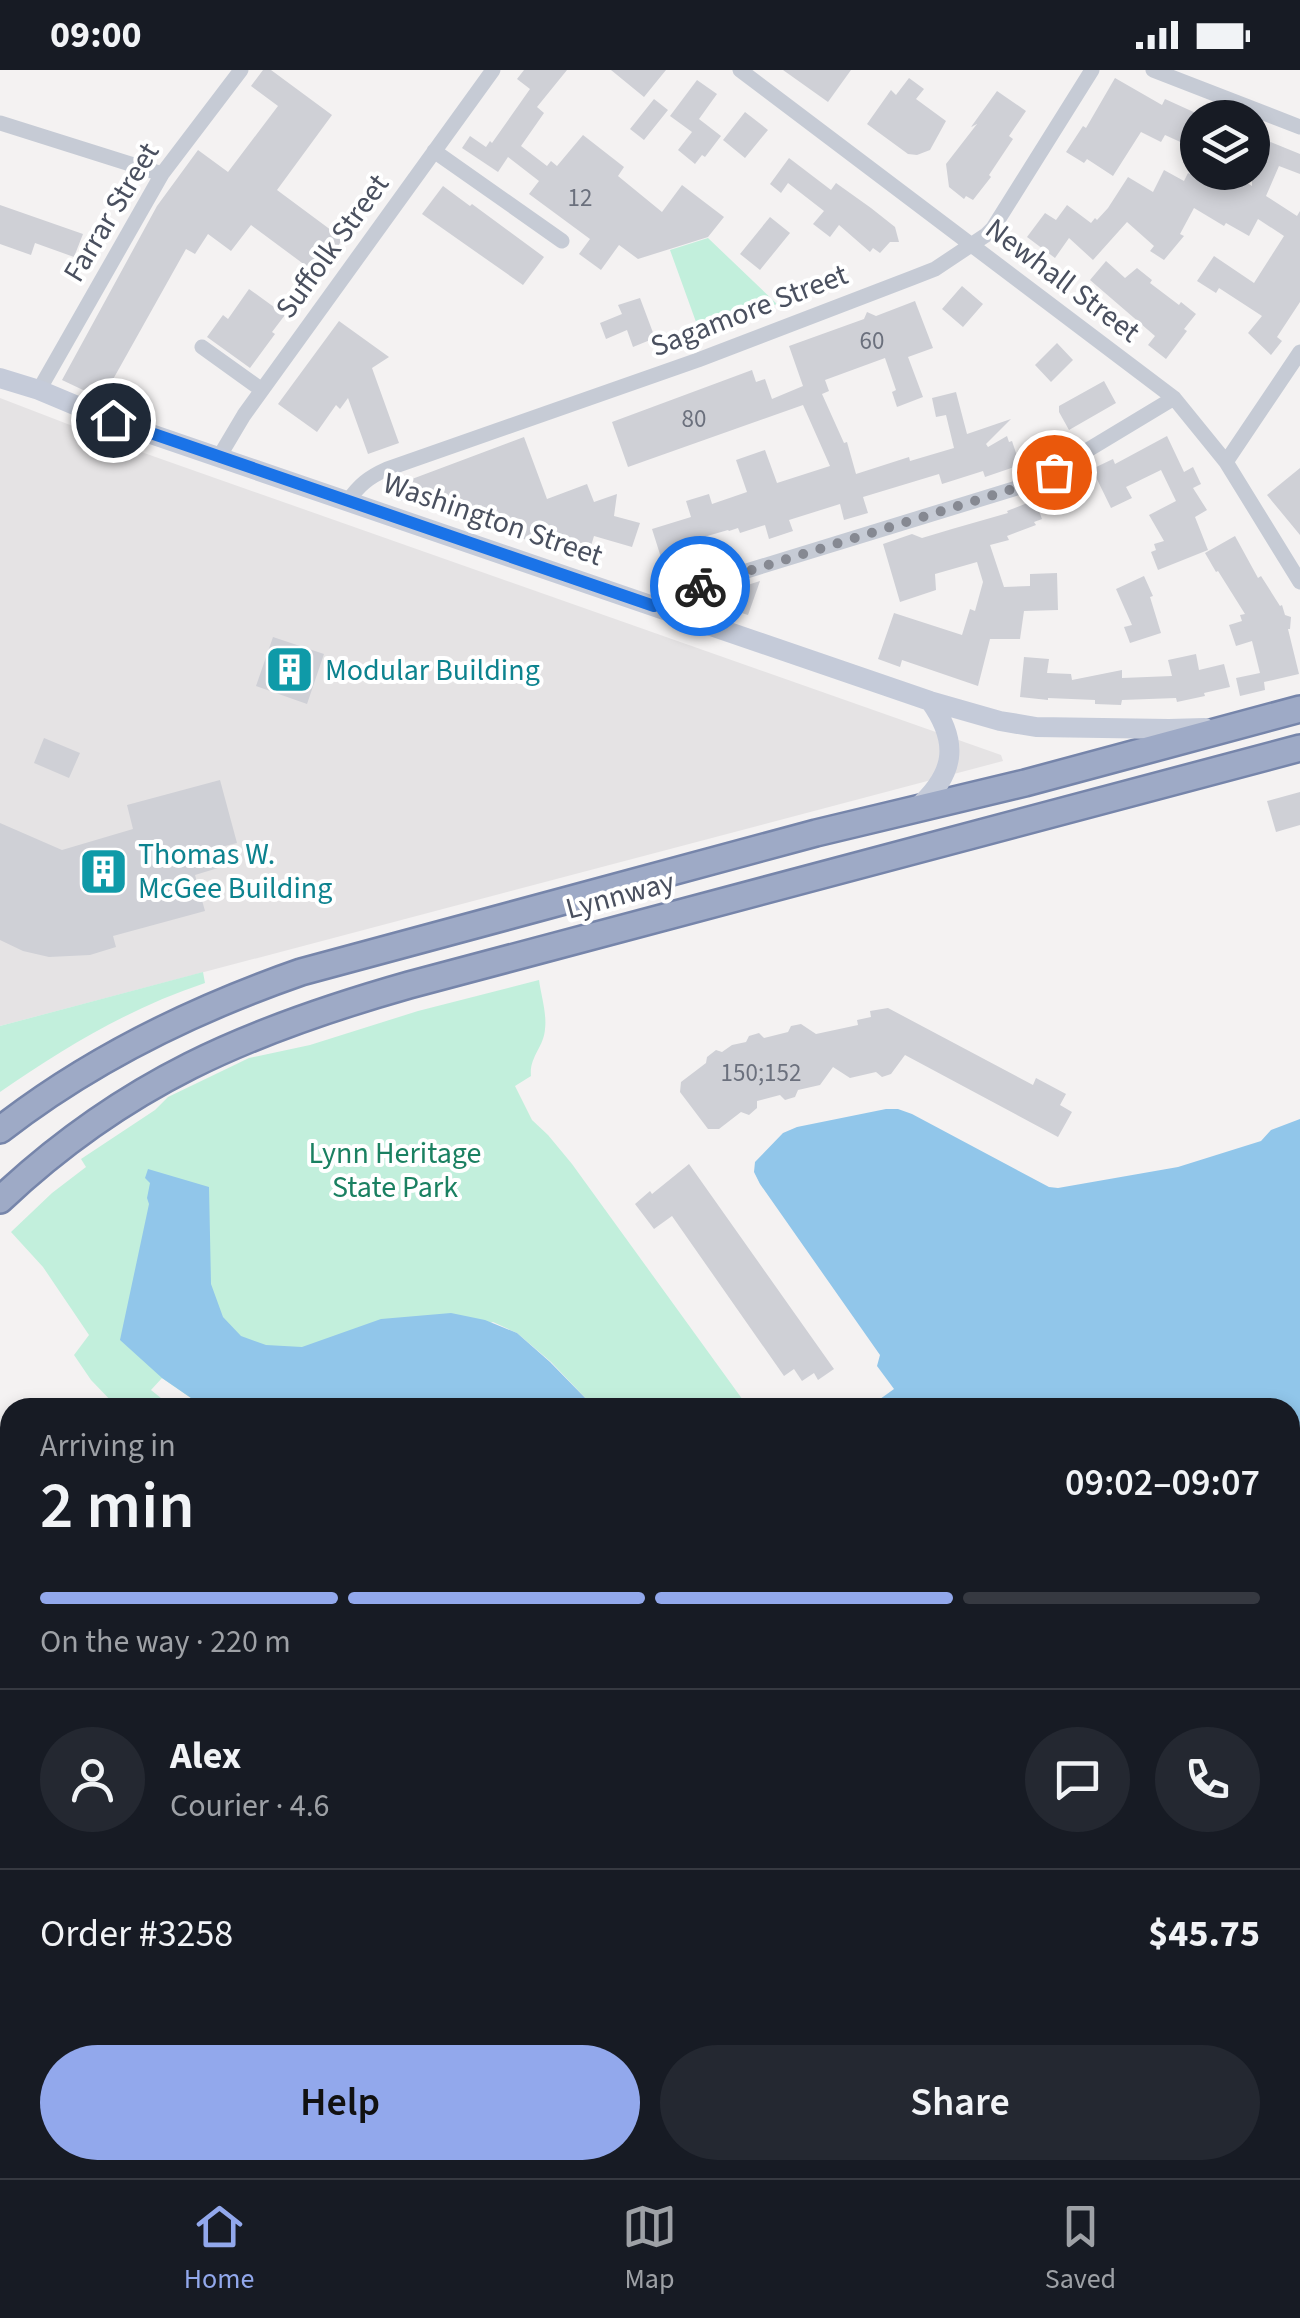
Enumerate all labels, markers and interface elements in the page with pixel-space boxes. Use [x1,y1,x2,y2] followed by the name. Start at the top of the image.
[50,8,142,62] text: 09:00
[1180,100,1270,190] map controls
[1180,100,1270,190] button: layers
[53,134,170,290] street label: Farrar Street
[265,165,400,327] street label: Suffolk Street
[568,180,592,216] house number: 12
[976,208,1149,353] street label: Newhall Street
[644,253,854,368] street label: Sagamore Street
[860,323,884,359] house number: 60
[71,378,156,463] pin
[86,393,141,448] icon: home
[682,401,706,437] house number: 80
[1012,430,1097,515] pin
[1027,445,1082,500] icon: bag
[377,462,608,577] street label: Washington Street
[650,536,750,636] courier
[673,559,728,614] icon: bike
[264,644,316,696] building icon: Modular Building
[325,649,540,692] place label: Modular Building
[138,833,332,910] place label: Thomas W. McGee Building
[77,845,129,897] building icon: Thomas W. McGee Building
[561,860,679,931] street label: Lynnway
[721,1055,801,1091] house number: 150;152
[309,1132,481,1209] park label: Lynn Heritage State Park
[40,1423,176,1469] text: Arriving in
[1065,1456,1260,1510] text: 09:02–09:07
[40,1460,195,1553] text: 2 min
[40,1619,291,1665] text: On the way · 220 m
[40,1727,145,1832] button: person
[1025,1727,1130,1832] button: chat
[1155,1727,1260,1832] button: phone
[170,1729,241,1783] text: Alex
[170,1783,330,1829] text: Courier · 4.6
[40,1907,233,1961] text: Order #3258
[1148,1907,1260,1961] text: $45.75
[40,2045,640,2160] button: Help
[660,2045,1260,2160] button: Share
[184,2199,254,2299] tab: Home
[622,2199,677,2299] tab: Map
[1045,2199,1116,2299] tab: Saved

